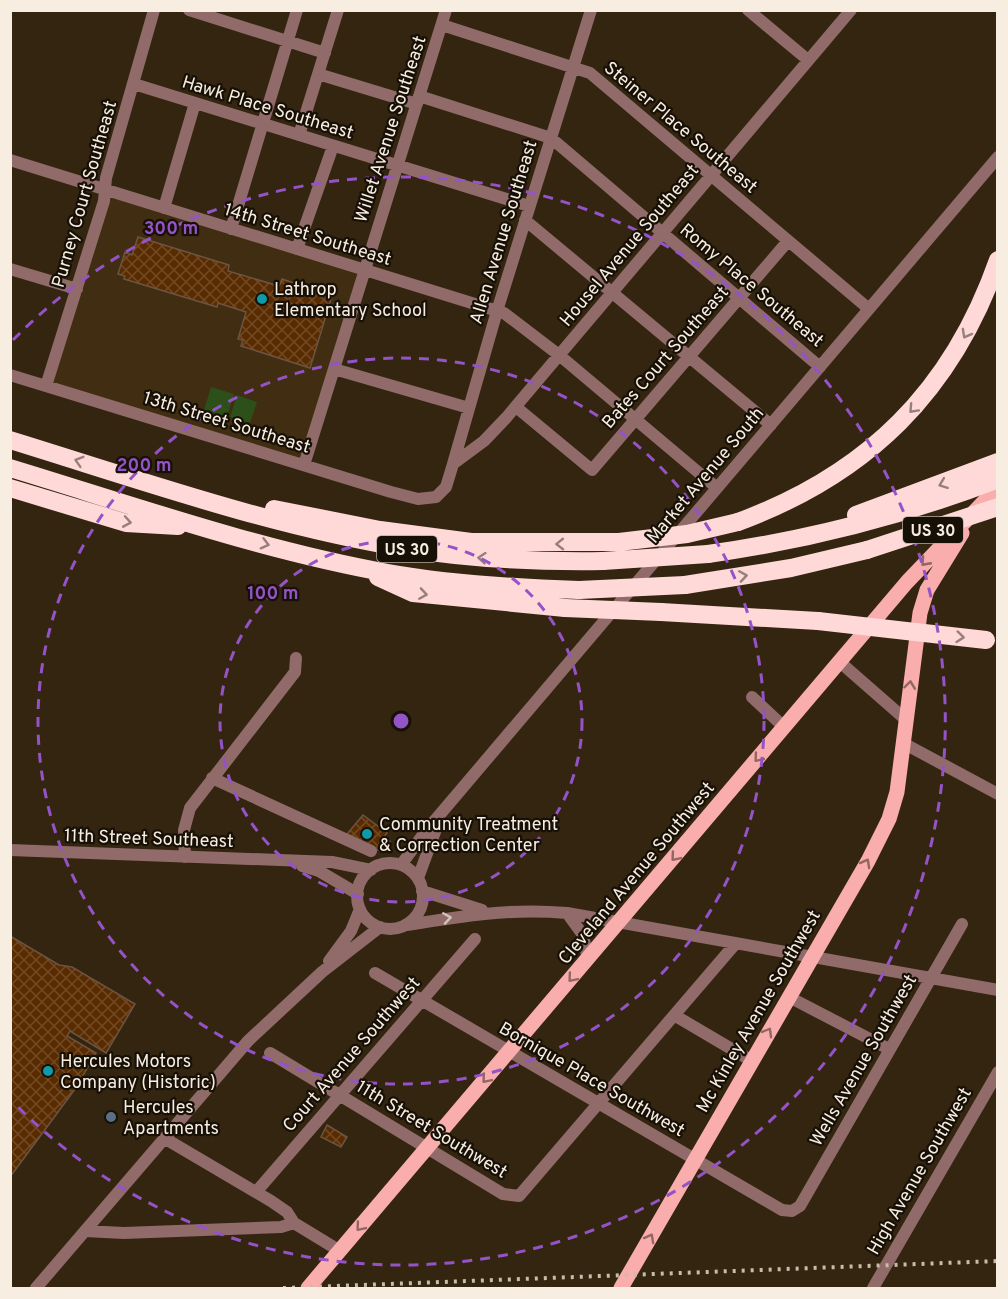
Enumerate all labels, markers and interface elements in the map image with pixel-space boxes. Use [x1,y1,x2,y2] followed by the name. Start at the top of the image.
[350,33,432,226] street label: Willet Avenue Southeast
[599,57,762,199] street label: Steiner Place Southeast
[179,71,356,146] street label: Hawk Place Southeast
[48,98,123,291] street label: Purney Court Southeast
[465,138,543,327] street label: Allen Avenue Southeast
[555,160,705,332] street label: Housel Avenue Southeast
[221,199,394,272] street label: 14th Street Southeast
[144,218,198,241] text: 300 m
[674,219,828,353] street label: Romy Place Southeast
[274,279,427,323] place label: Lathrop Elementary School
[598,282,734,434] street label: Bates Court Southeast
[255,292,269,306] marker: Lathrop Elementary School
[962,328,973,338] one-way arrow
[140,387,313,460] street label: 13th Street Southeast
[909,402,920,413] one-way arrow
[642,403,770,549] street label: Market Avenue South
[116,455,172,478] text: 200 m
[74,456,85,468] one-way arrow
[938,477,949,489] one-way arrow
[122,515,132,528] one-way arrow
[903,517,963,543] road number: US 30
[260,536,270,549] one-way arrow
[377,536,437,562] road number: US 30
[556,537,565,550] one-way arrow
[477,552,486,565] one-way arrow
[921,555,932,566] one-way arrow
[738,571,747,583] one-way arrow
[247,583,299,606] text: 100 m
[417,587,427,600] one-way arrow
[955,630,964,643] one-way arrow
[903,681,915,690] one-way arrow
[391,711,411,731] centre of rings
[754,751,765,762] one-way arrow
[554,778,720,970] street label: Cleveland Avenue Southwest
[379,814,558,858] place label: Community Treatment & Correction Center
[64,825,234,854] street label: 11th Street Southeast
[360,827,374,841] marker: Community Treatment & Correction Center
[671,850,682,861] one-way arrow
[859,859,870,869] one-way arrow
[692,906,827,1117] street label: Mc Kinley Avenue Southwest
[441,912,451,925] one-way arrow
[806,971,923,1151] street label: Wells Avenue Southwest
[568,972,579,983] one-way arrow
[278,973,426,1137] street label: Court Avenue Southwest
[494,1018,688,1143] street label: Bornique Place Southwest
[761,1028,772,1038] one-way arrow
[60,1051,216,1095] place label: Hercules Motors Company (Historic)
[41,1064,55,1078] marker: Hercules Motors Company (Historic)
[483,1072,494,1083] one-way arrow
[351,1076,511,1185] street label: 11th Street Southwest
[863,1084,978,1260] street label: High Avenue Southwest
[123,1097,219,1141] place label: Hercules Apartments
[104,1110,118,1124] marker: Hercules Apartments
[356,1220,367,1231] one-way arrow
[643,1233,654,1244] one-way arrow

